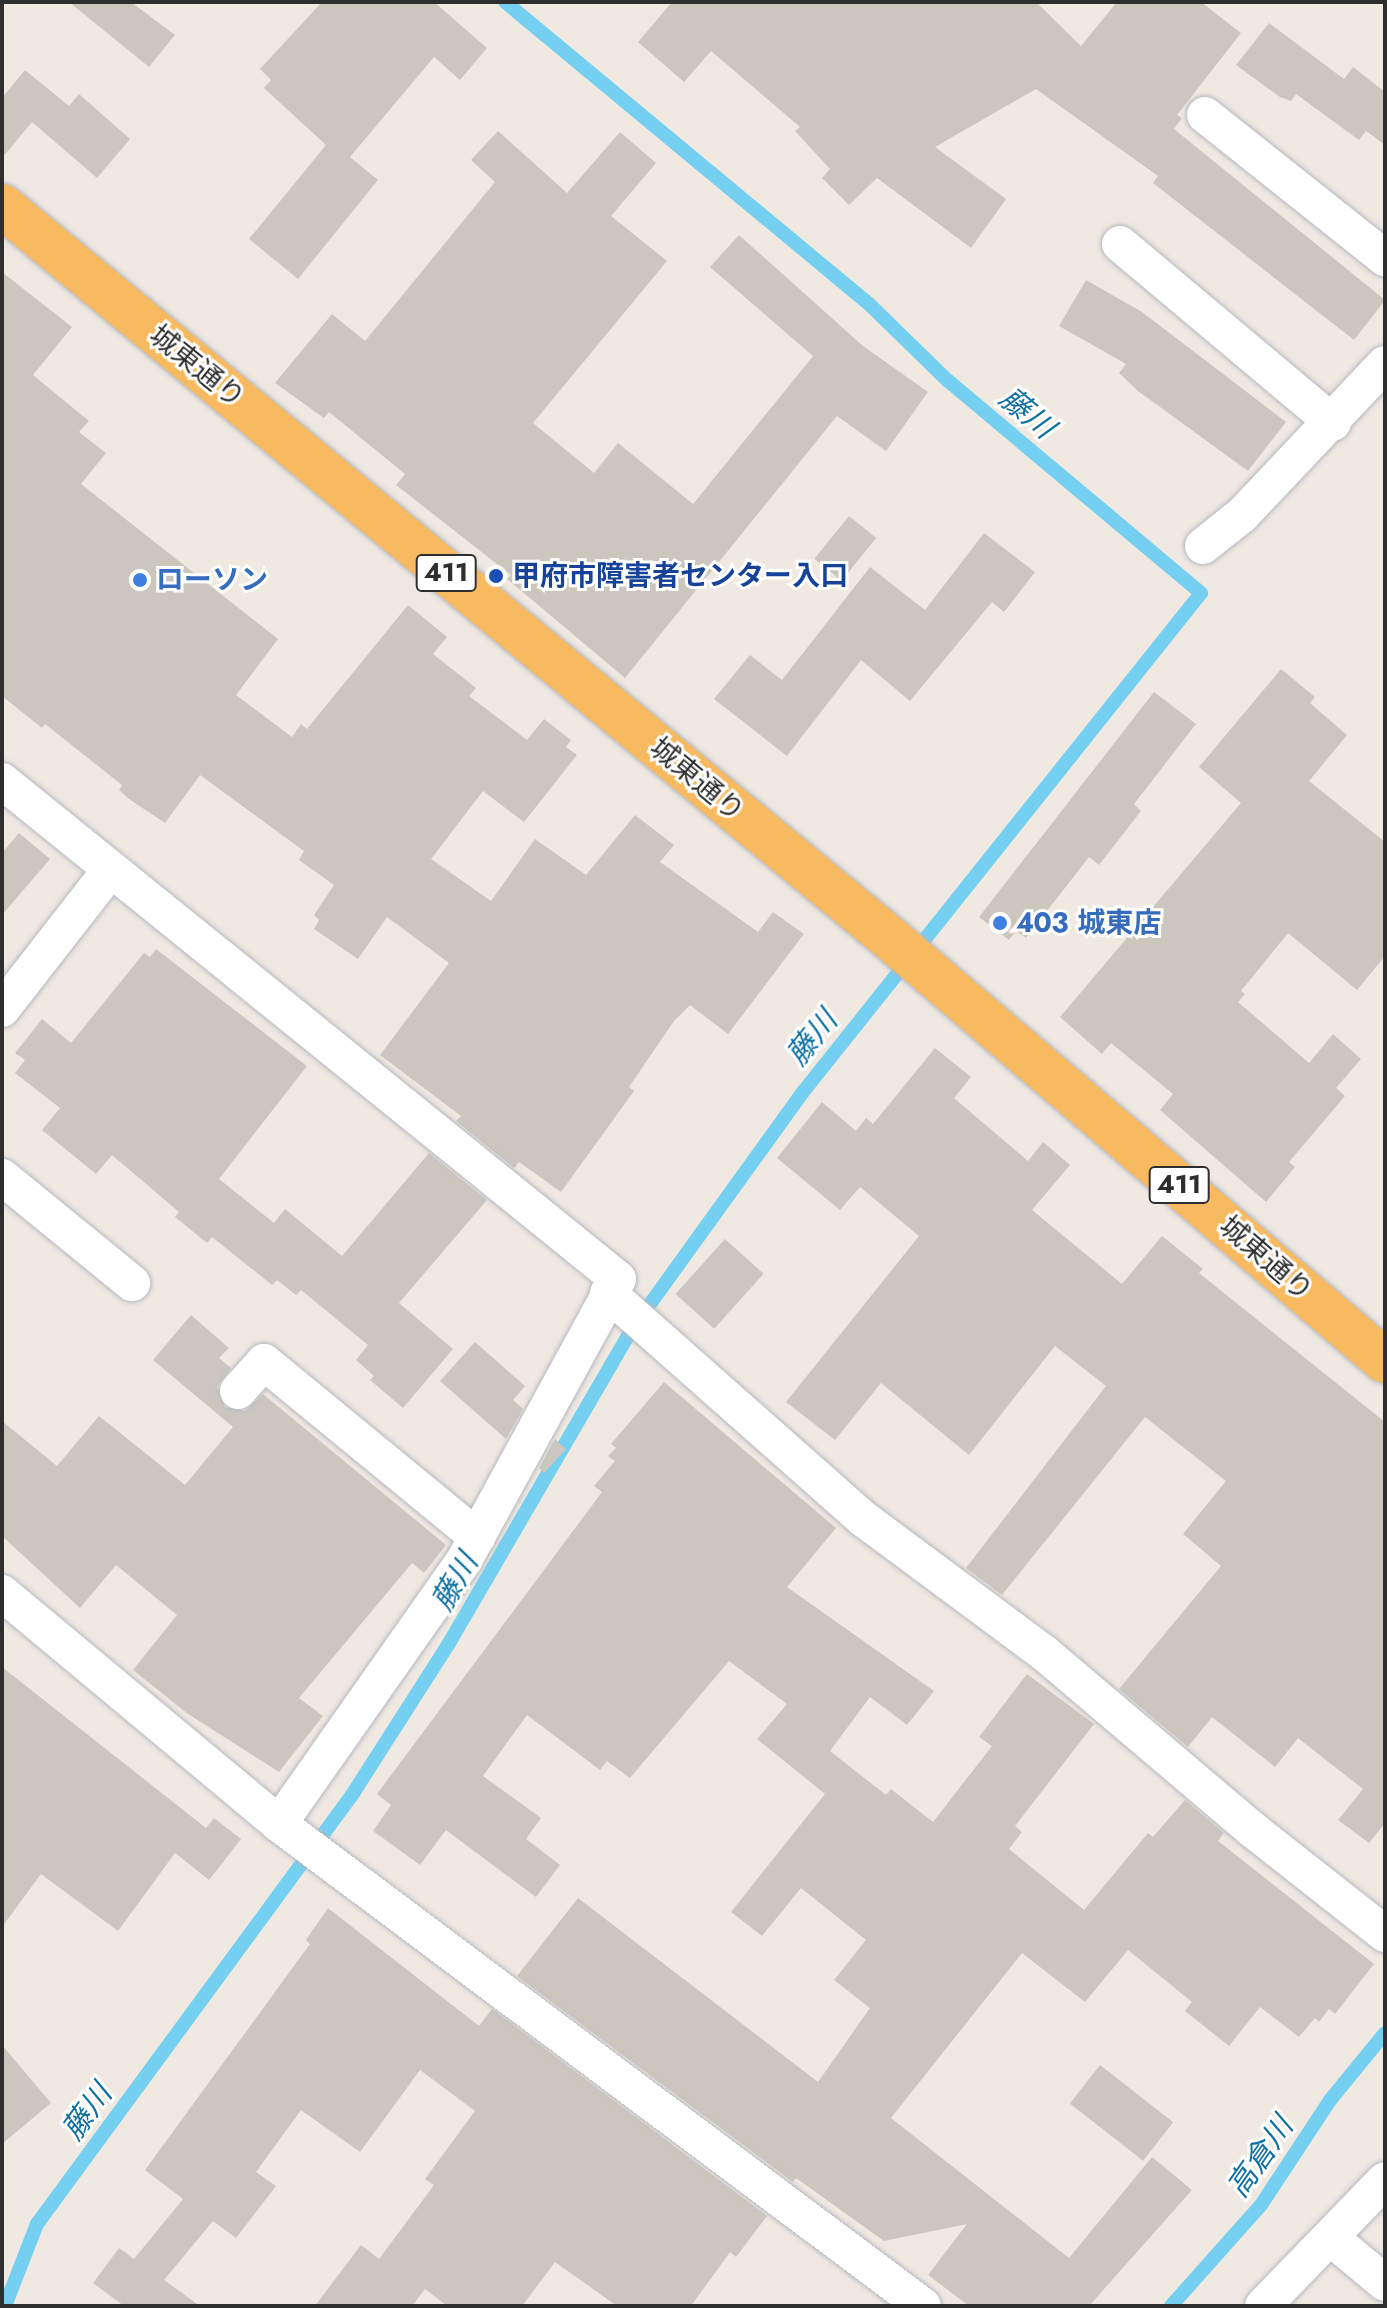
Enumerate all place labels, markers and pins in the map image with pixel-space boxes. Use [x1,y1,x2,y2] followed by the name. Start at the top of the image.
[512,559,848,593] place label: 甲府市障害者センター入口
[156,563,268,597] place label: ローソン
[487,567,505,585] marker: 甲府市障害者センター入口
[131,571,149,589] marker: ローソン
[1016,906,1161,940] place label: ４０３ 城東店
[991,914,1009,932] marker: ４０３ 城東店

